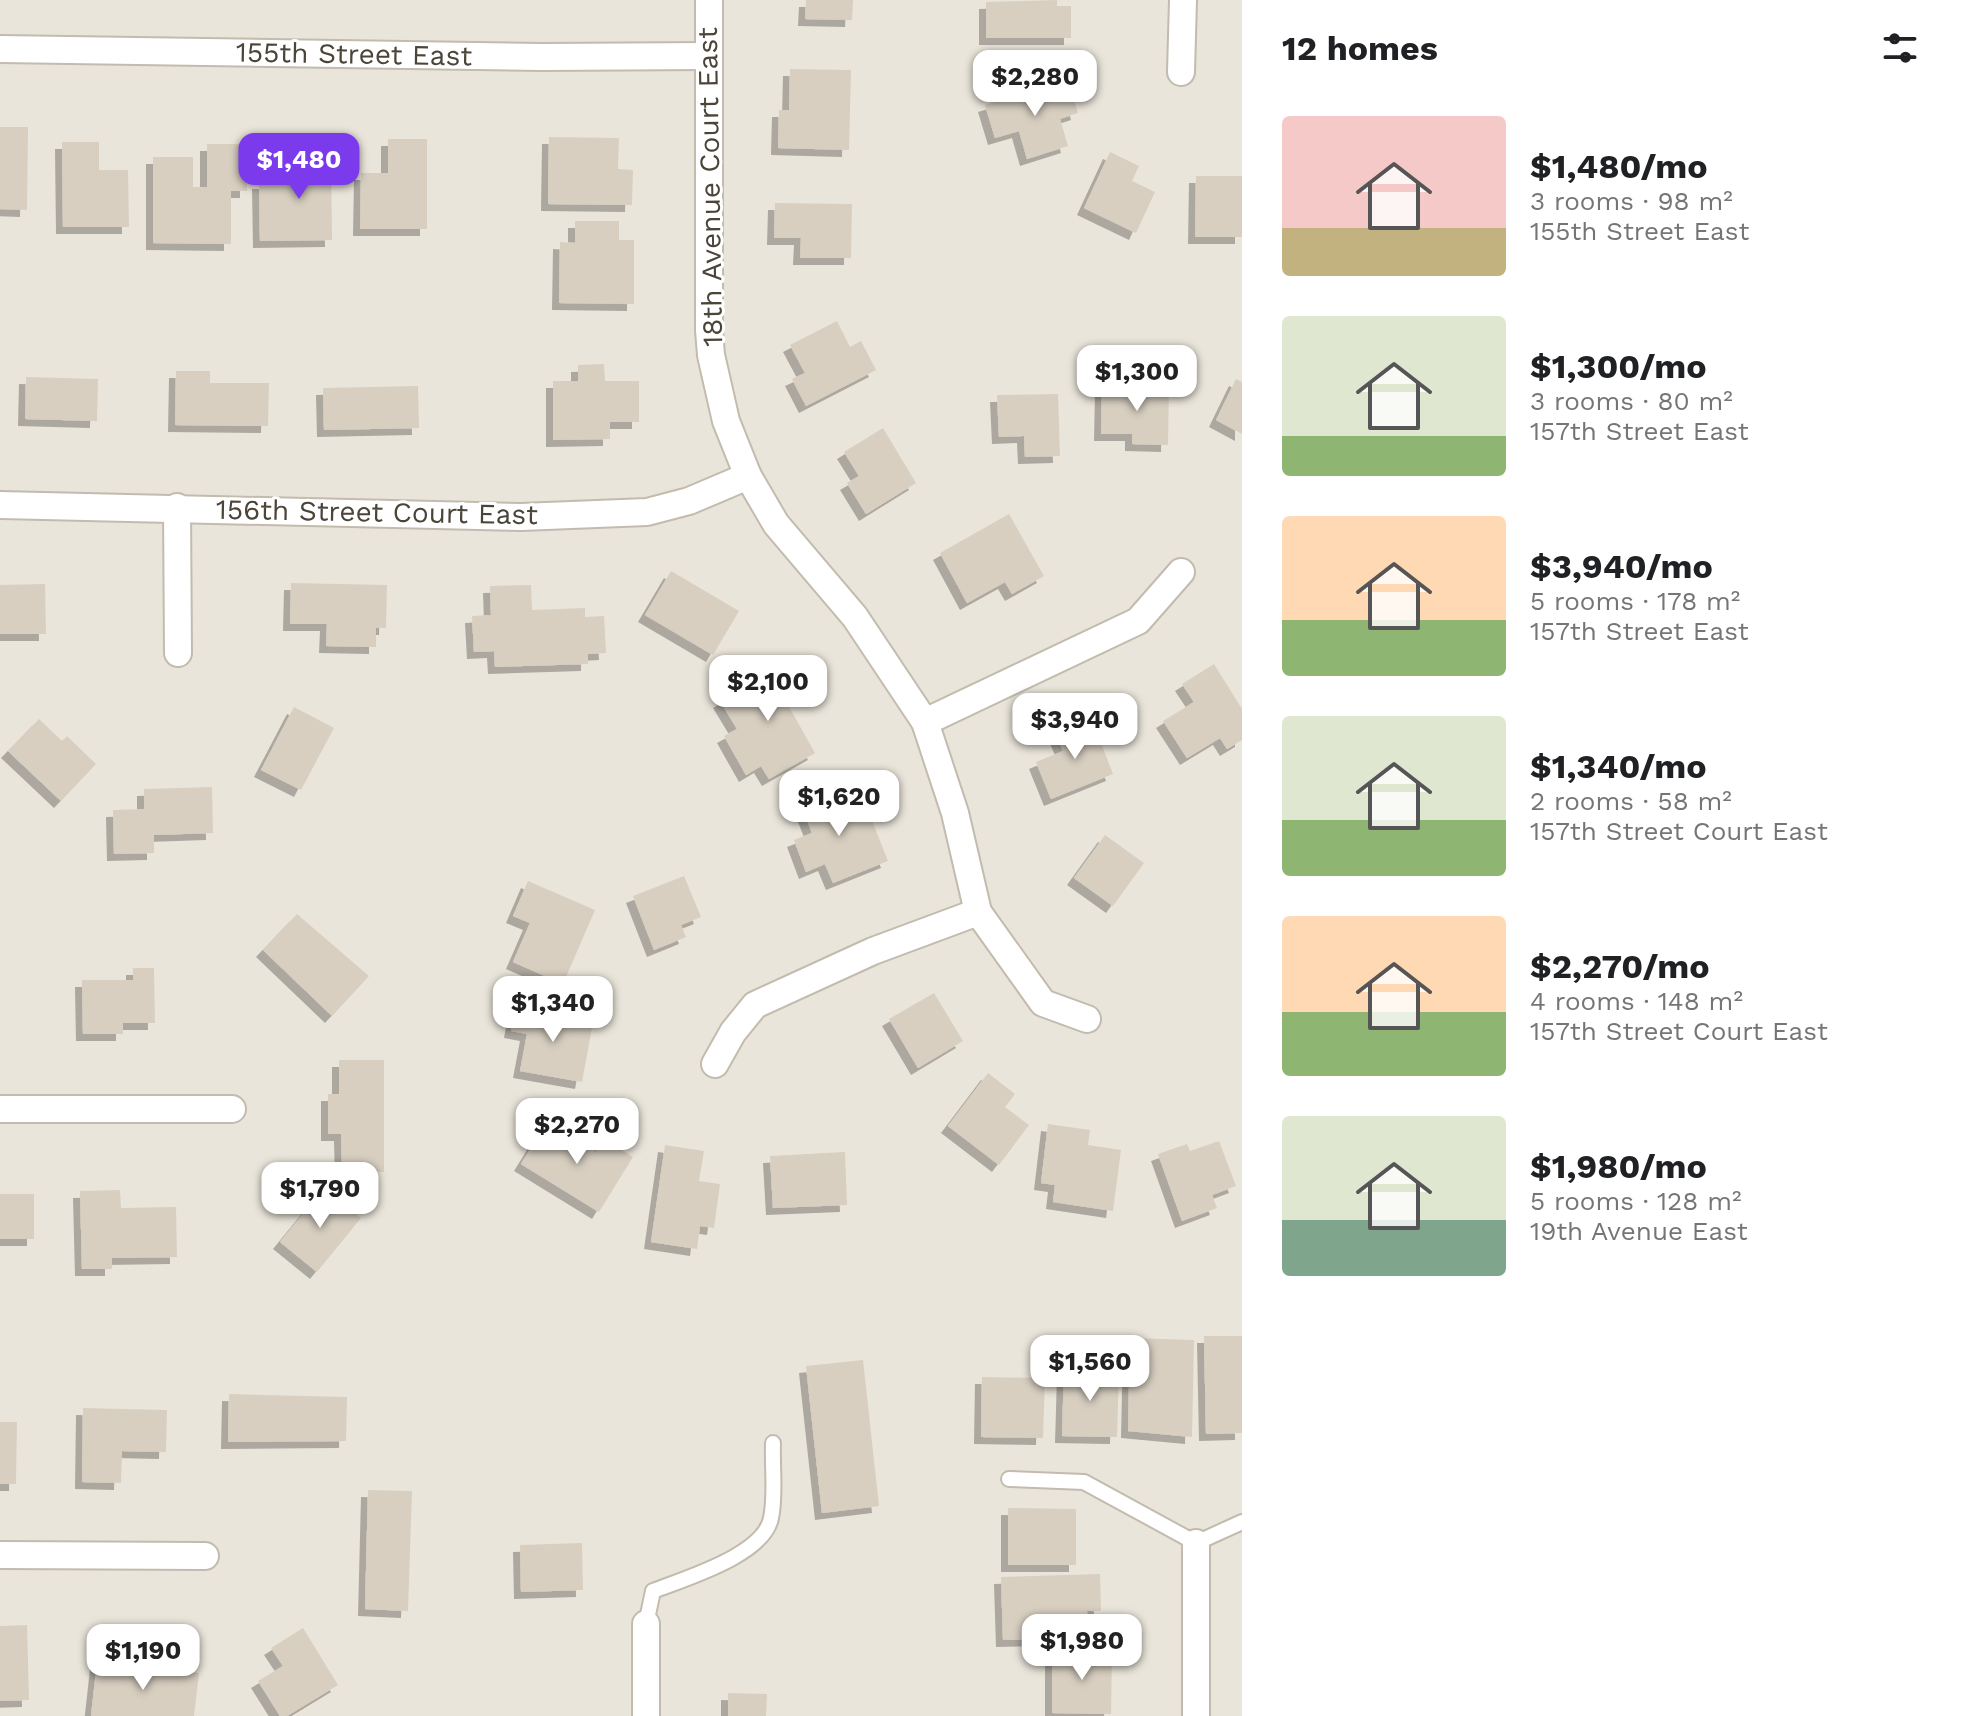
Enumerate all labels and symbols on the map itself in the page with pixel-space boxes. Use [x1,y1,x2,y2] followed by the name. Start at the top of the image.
[691,27,729,347] street label: 18th Avenue Court East
[236,35,473,73] street label: 155th Street East
[970,50,1100,118] pin: $2,280
[234,133,364,201] pin: $1,480
[1072,345,1202,413] pin: $1,300
[216,493,539,531] street label: 156th Street Court East
[703,655,833,723] pin: $2,100
[1010,693,1140,761] pin: $3,940
[774,770,904,838] pin: $1,620
[488,976,618,1044] pin: $1,340
[512,1098,642,1166] pin: $2,270
[255,1162,385,1230] pin: $1,790
[1025,1335,1155,1403] pin: $1,560
[1017,1614,1147,1682] pin: $1,980
[78,1624,208,1692] pin: $1,190

